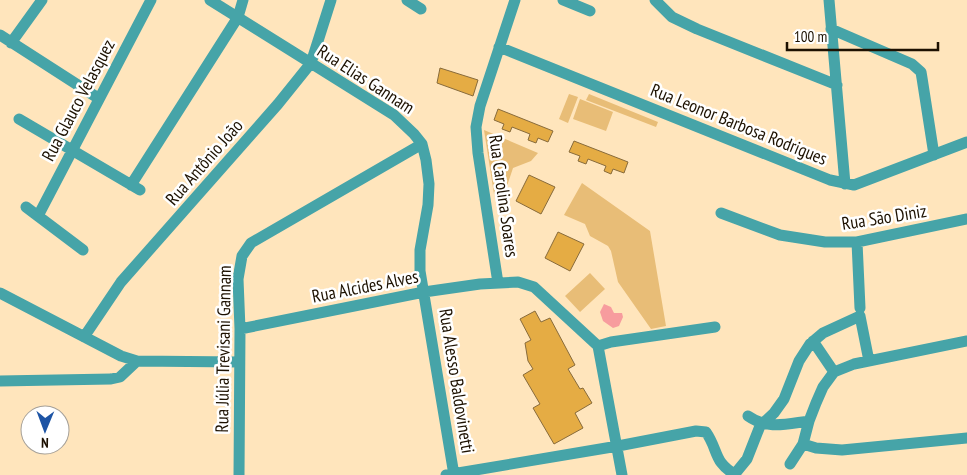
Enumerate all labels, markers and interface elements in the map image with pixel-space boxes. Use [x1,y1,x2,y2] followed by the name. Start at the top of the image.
[787,20,938,52] scale bar
[794,27,827,46] text: 100 m
[36,35,120,165] street label: Rua Glauco Velasquez
[313,39,419,119] street label: Rua Elias Gannam
[647,78,831,170] street label: Rua Leonor Barbosa Rodrigues
[160,114,248,210] street label: Rua Antônio João
[484,133,524,259] street label: Rua Carolina Soares
[840,199,928,235] street label: Rua São Diniz
[310,264,420,308] street label: Rua Alcides Alves
[210,265,236,433] street label: Rua Júlia Trevisani Gannam
[434,307,480,455] street label: Rua Alesso Baldovinetti
[20,405,70,455] north arrow
[41,434,49,452] text: N

